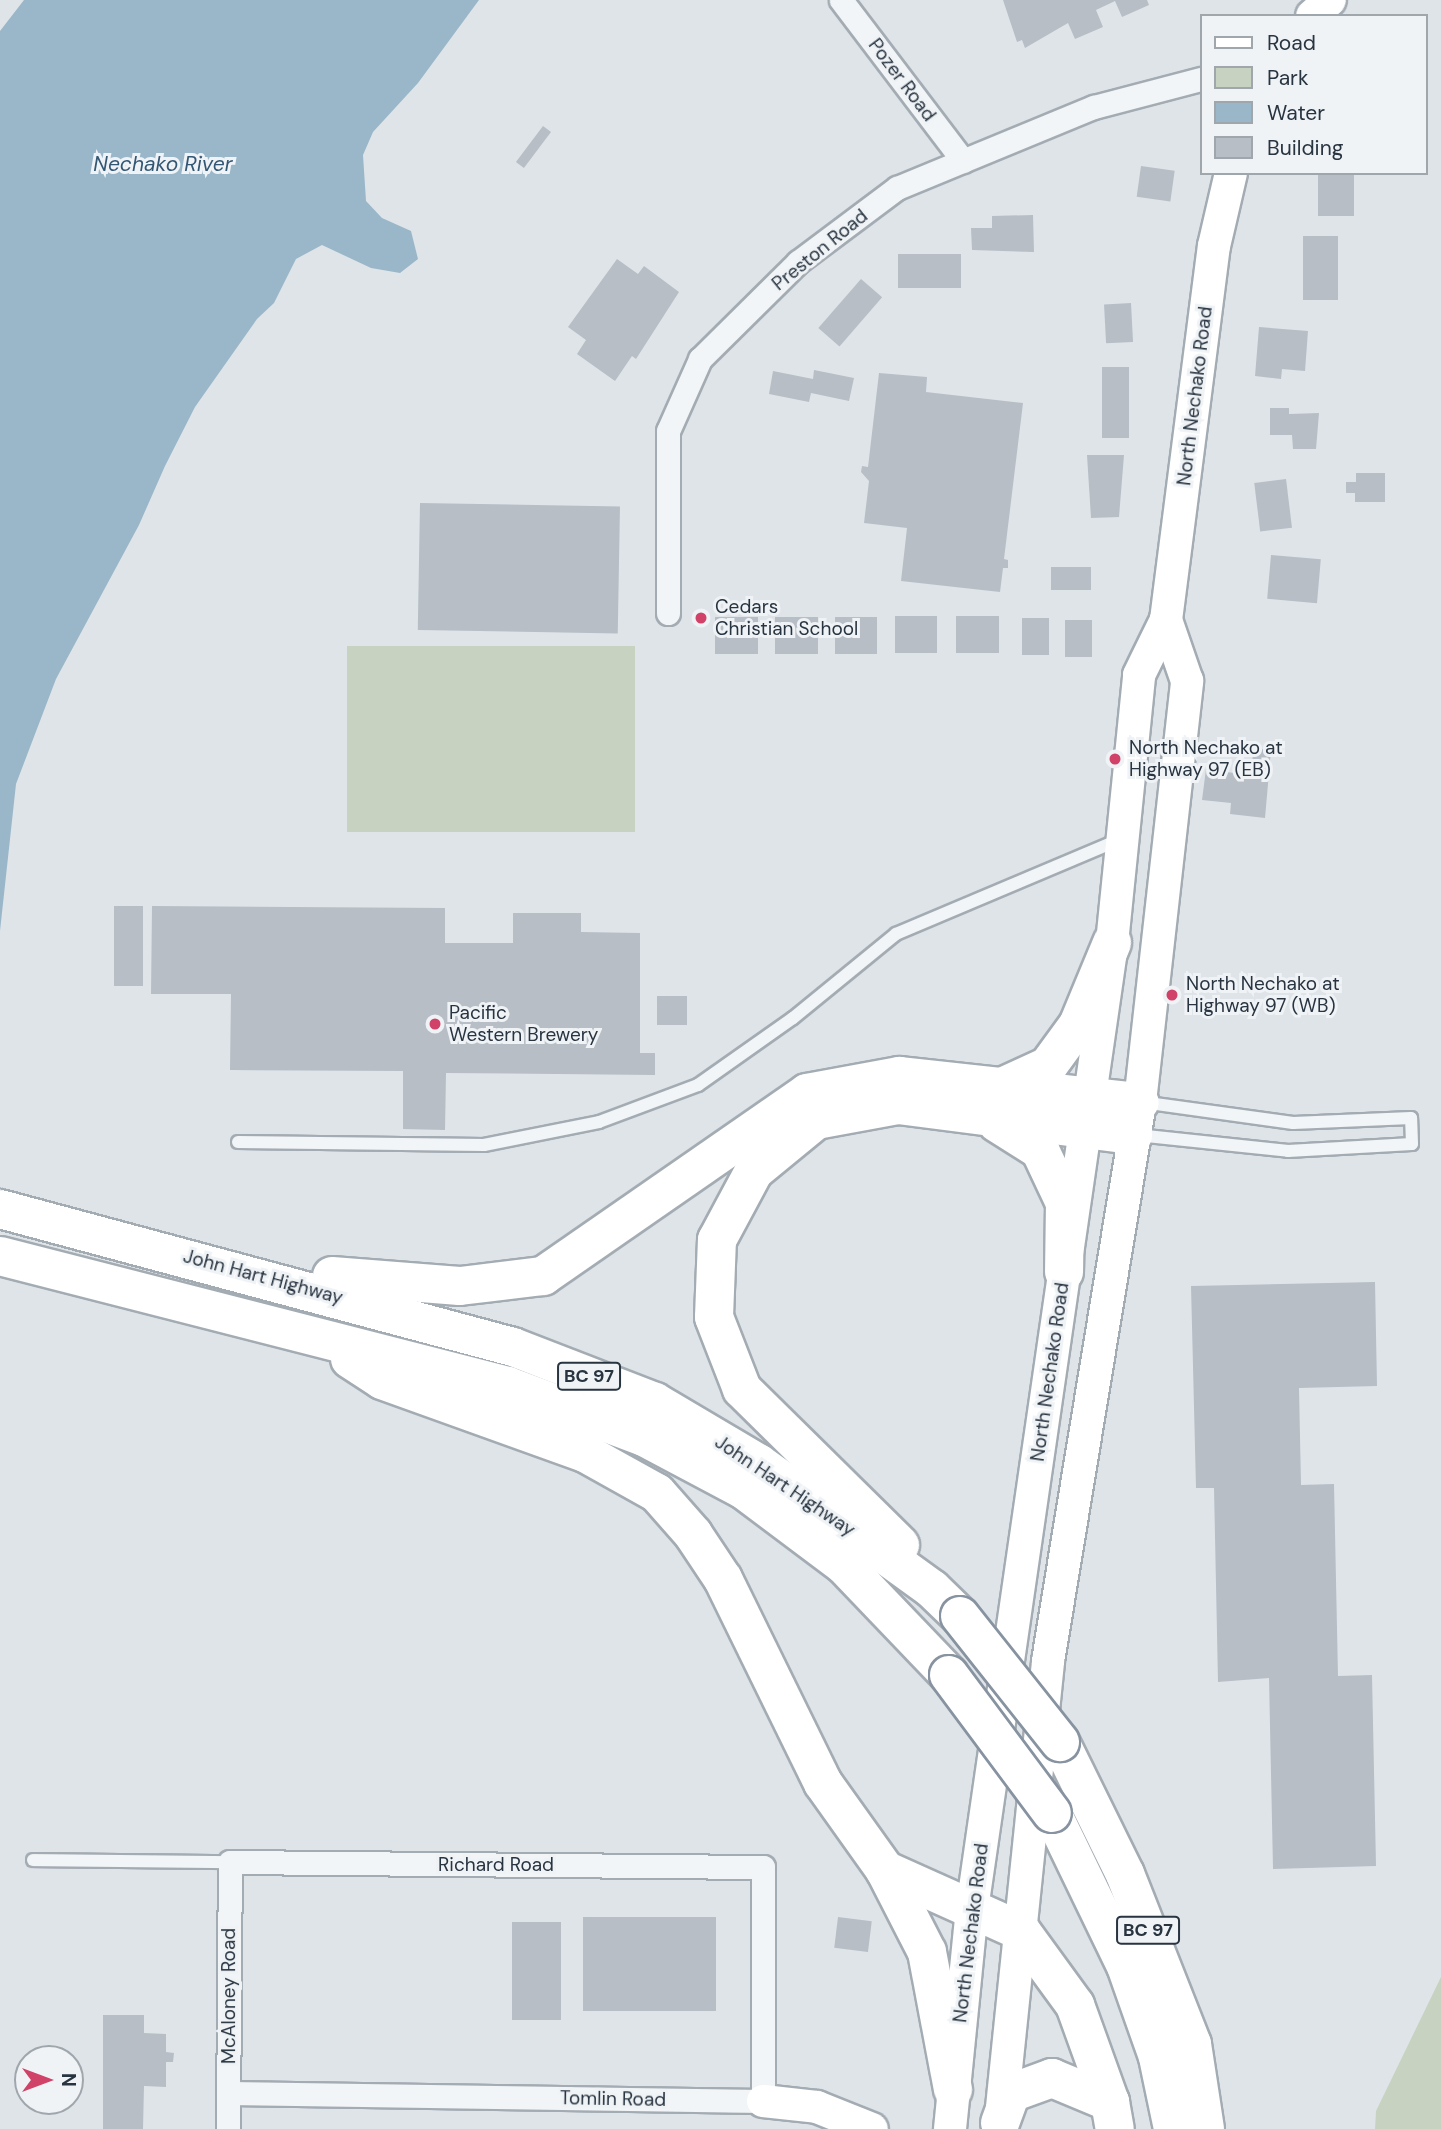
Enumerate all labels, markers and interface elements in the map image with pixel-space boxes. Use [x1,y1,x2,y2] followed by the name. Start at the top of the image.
[1200,14,1427,175] legend
[1267,29,1316,57] text: Road
[864,34,940,126] street label: Pozer Road
[1267,64,1308,92] text: Park
[1267,99,1325,127] text: Water
[1267,134,1343,162] text: Building
[93,151,233,177] water label: Nechako River
[768,205,872,295] street label: Preston Road
[1173,305,1217,487] street label: North Nechako Road
[715,596,858,640] place label: Cedars Christian School
[693,610,709,626] marker: Cedars Christian School
[1129,737,1283,781] place label: North Nechako at Highway 97 (EB)
[1107,751,1123,767] marker: North Nechako at Highway 97 (EB)
[1186,973,1340,1017] place label: North Nechako at Highway 97 (WB)
[1164,987,1180,1003] marker: North Nechako at Highway 97 (WB)
[449,1002,598,1046] place label: Pacific Western Brewery
[427,1016,443,1032] marker: Pacific Western Brewery
[181,1245,345,1309] street label: John Hart Highway
[1026,1281,1074,1463] street label: North Nechako Road
[556,1362,622,1391] road number: BC 97
[711,1431,859,1541] street label: John Hart Highway
[949,1842,993,2024] street label: North Nechako Road
[438,1854,554,1876] street label: Richard Road
[1115,1916,1181,1944] road number: BC 97
[218,1928,240,2064] street label: McAloney Road
[14,2045,84,2115] north arrow
[56,2073,81,2087] text: N
[560,2087,666,2111] street label: Tomlin Road

